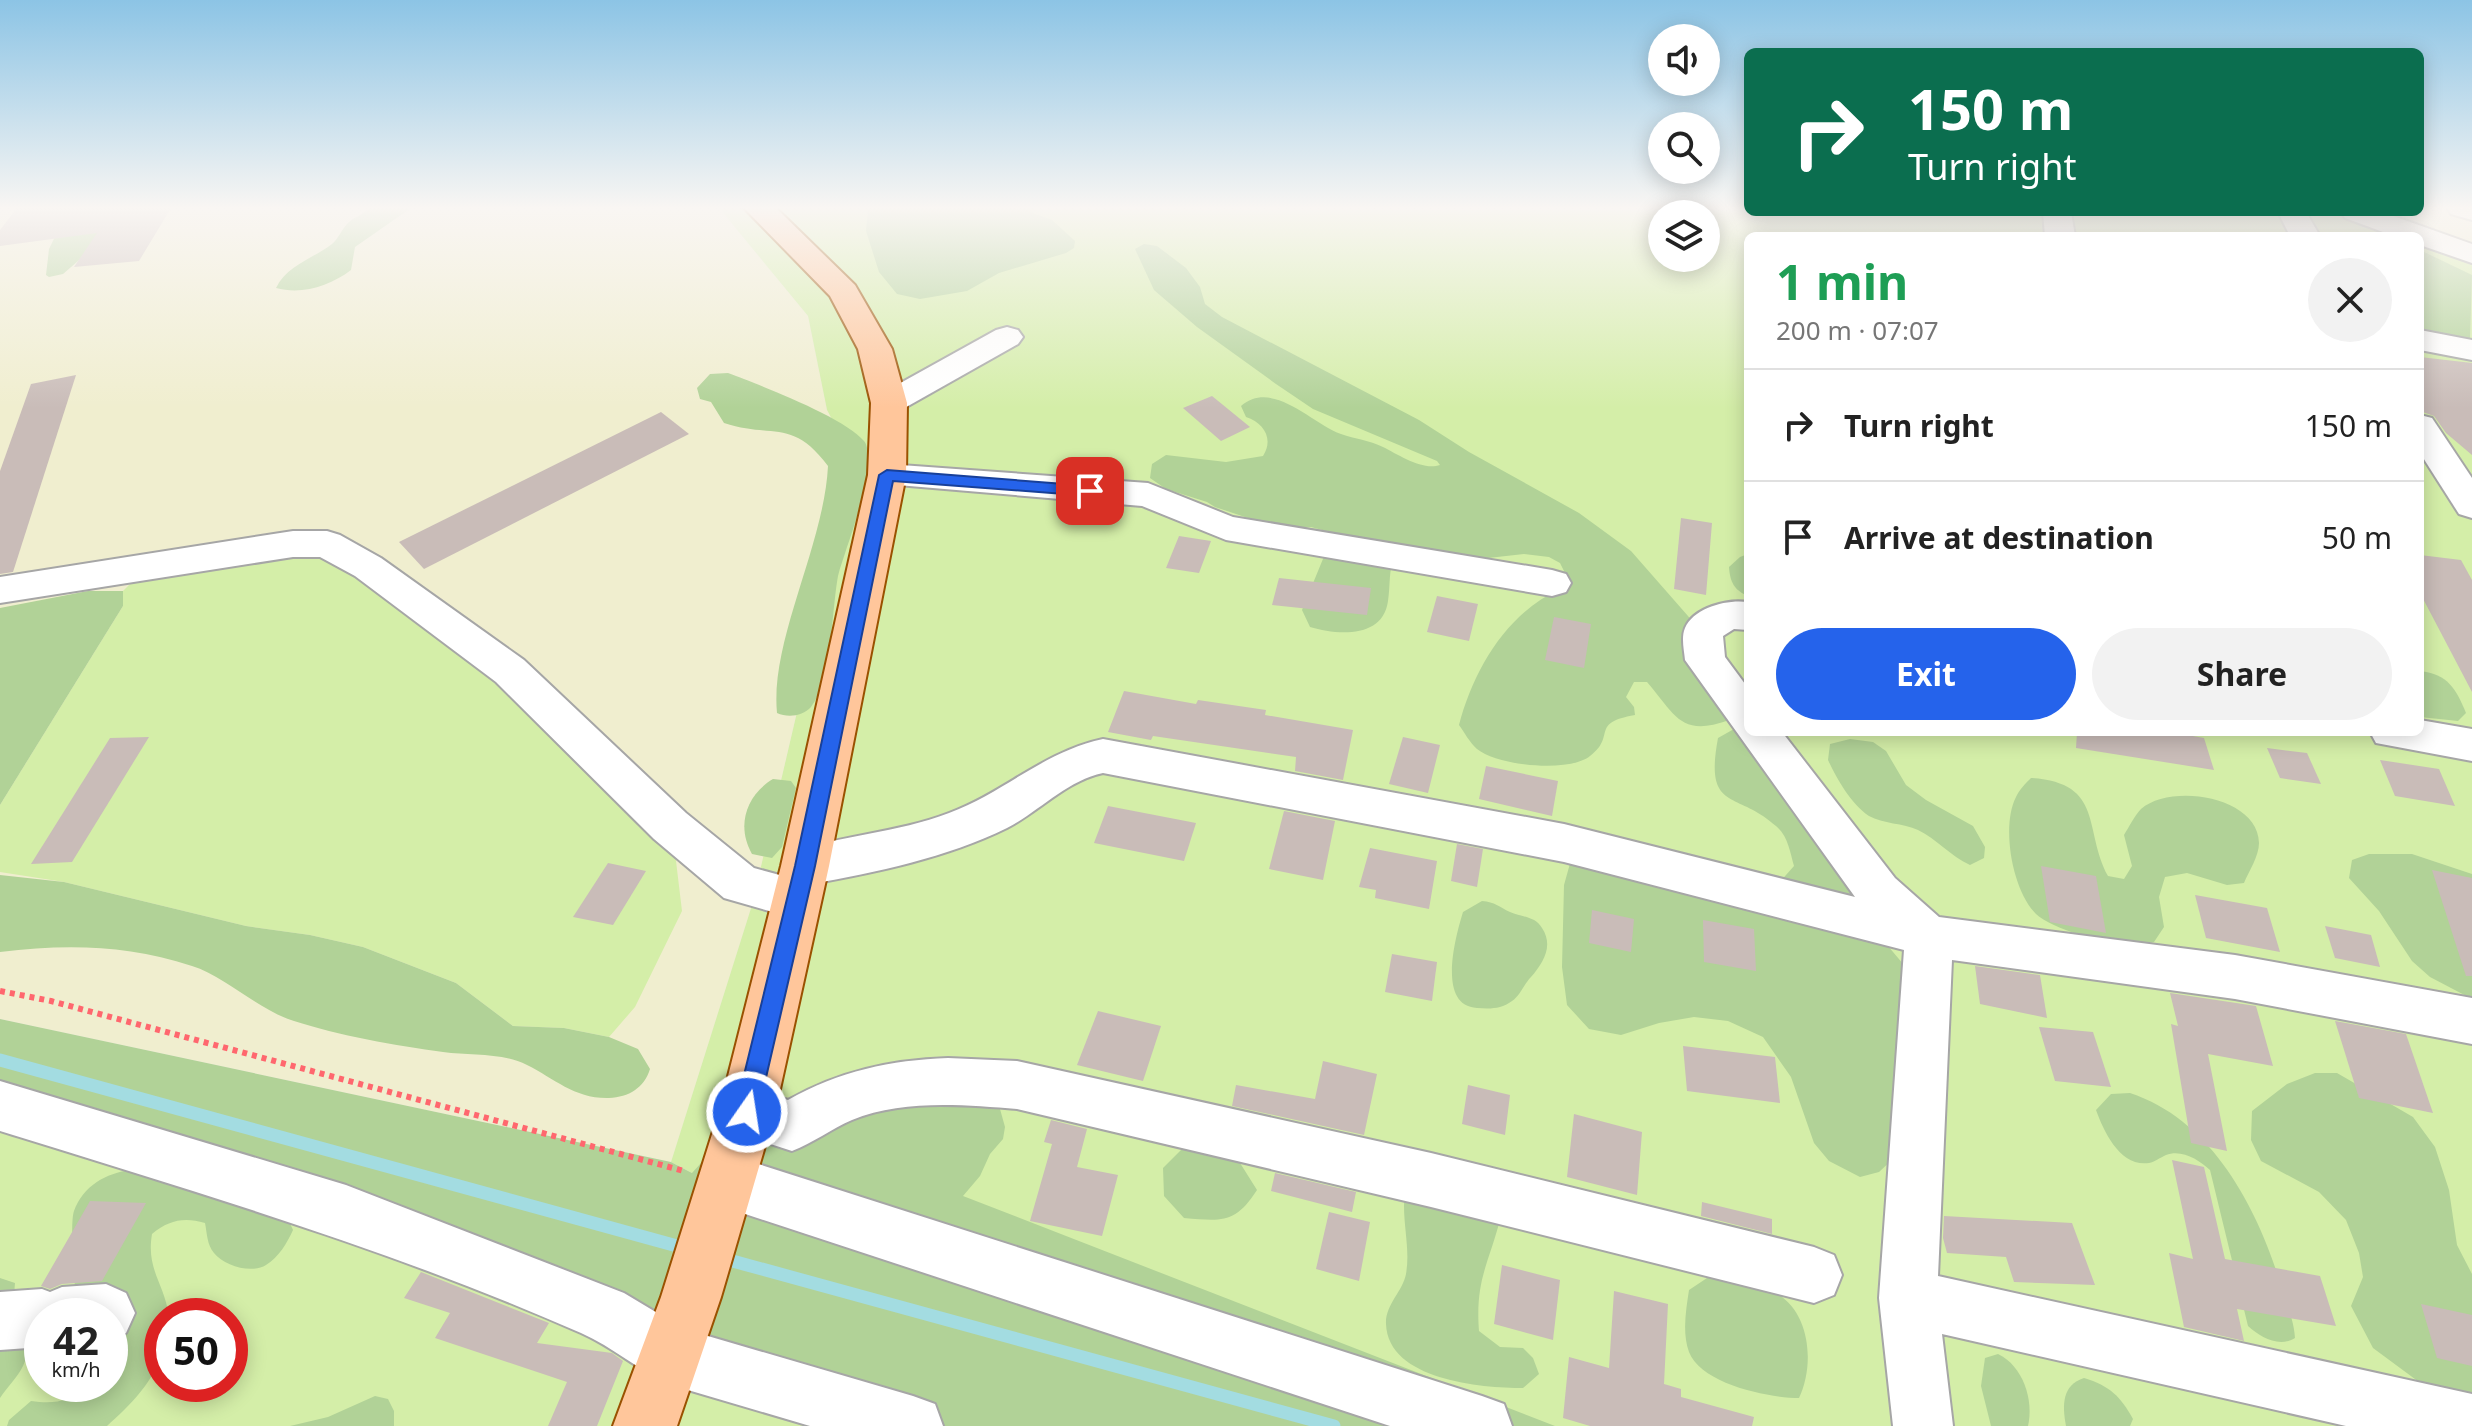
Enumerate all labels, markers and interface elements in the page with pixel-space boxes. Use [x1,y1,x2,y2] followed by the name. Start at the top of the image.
[1648,24,1720,272] map controls
[1648,24,1720,96] button: sound
[1908,70,2073,146] text: 150 m
[1776,80,1880,184] icon: right
[1648,112,1720,184] button: search
[1908,142,2076,191] text: Turn right
[1648,200,1720,272] button: layers
[1776,249,1908,314] text: 1 min
[2308,258,2392,342] button: close
[1776,312,1939,348] text: 200 m · 07:07
[1776,403,1820,447] icon: right
[1844,405,1994,446] text: Turn right
[2305,405,2392,446] text: 150 m
[1056,457,1124,525] pin
[1068,469,1112,513] icon: arrive
[1776,515,1820,559] icon: arrive
[1844,517,2154,558] text: Arrive at destination
[2322,517,2392,558] text: 50 m
[1776,628,2076,720] button: Exit
[2092,628,2392,720] button: Share
[705,1070,789,1154] position arrow
[144,1298,248,1402] speed limit sign: 50
[53,1312,99,1367] text: 42
[51,1356,101,1383] text: km/h

